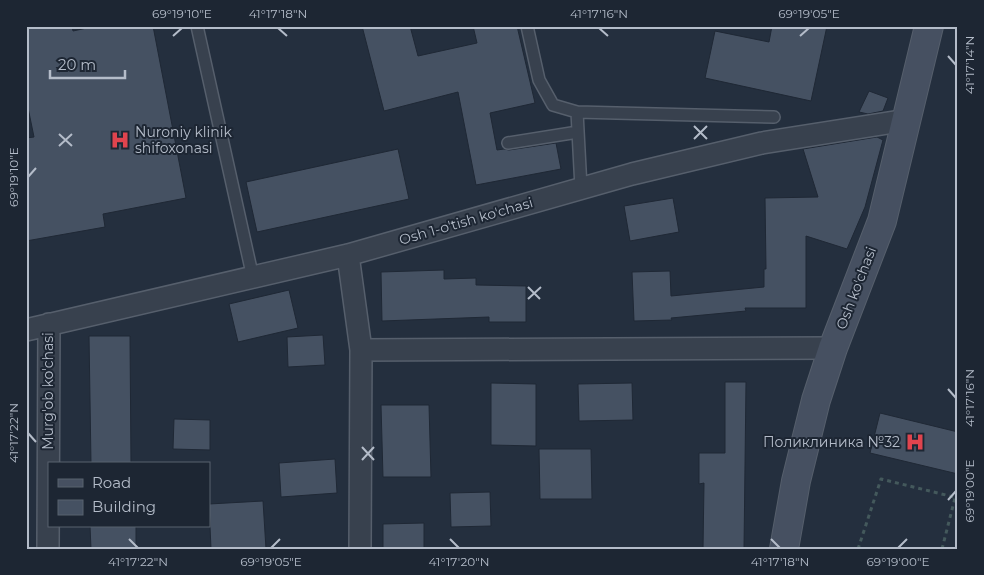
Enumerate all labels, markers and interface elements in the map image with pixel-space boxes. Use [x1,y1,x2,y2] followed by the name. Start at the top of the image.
[152,6,212,21] text: 69°19'10"E
[249,6,307,21] text: 41°17'18"N
[570,6,628,21] text: 41°17'16"N
[778,6,840,21] text: 69°19'05"E
[962,36,977,94] text: 41°17'14"N
[50,48,125,80] scale bar
[58,55,96,74] text: 20 m
[135,123,233,157] place label: Nuroniy klinik shifoxonasi
[109,129,131,151] hospital icon: Nuroniy klinik shifoxonasi
[6,147,21,207] text: 69°19'10"E
[397,193,535,249] street label: Osh 1-o'tish ko'chasi
[832,244,880,332] street label: Osh ko'chasi
[39,332,57,450] street label: Murg'ob ko'chasi
[962,369,977,427] text: 41°17'16"N
[6,403,21,463] text: 41°17'22"N
[904,431,926,453] hospital icon: Поликлиника №32
[763,433,900,451] place label: Поликлиника №32
[962,460,977,522] text: 69°19'00"E
[48,462,210,528] legend
[92,473,131,492] text: Road
[92,497,156,516] text: Building
[108,554,168,569] text: 41°17'22"N
[240,554,302,569] text: 69°19'05"E
[428,554,490,569] text: 41°17'20"N
[751,554,809,569] text: 41°17'18"N
[867,554,929,569] text: 69°19'00"E

